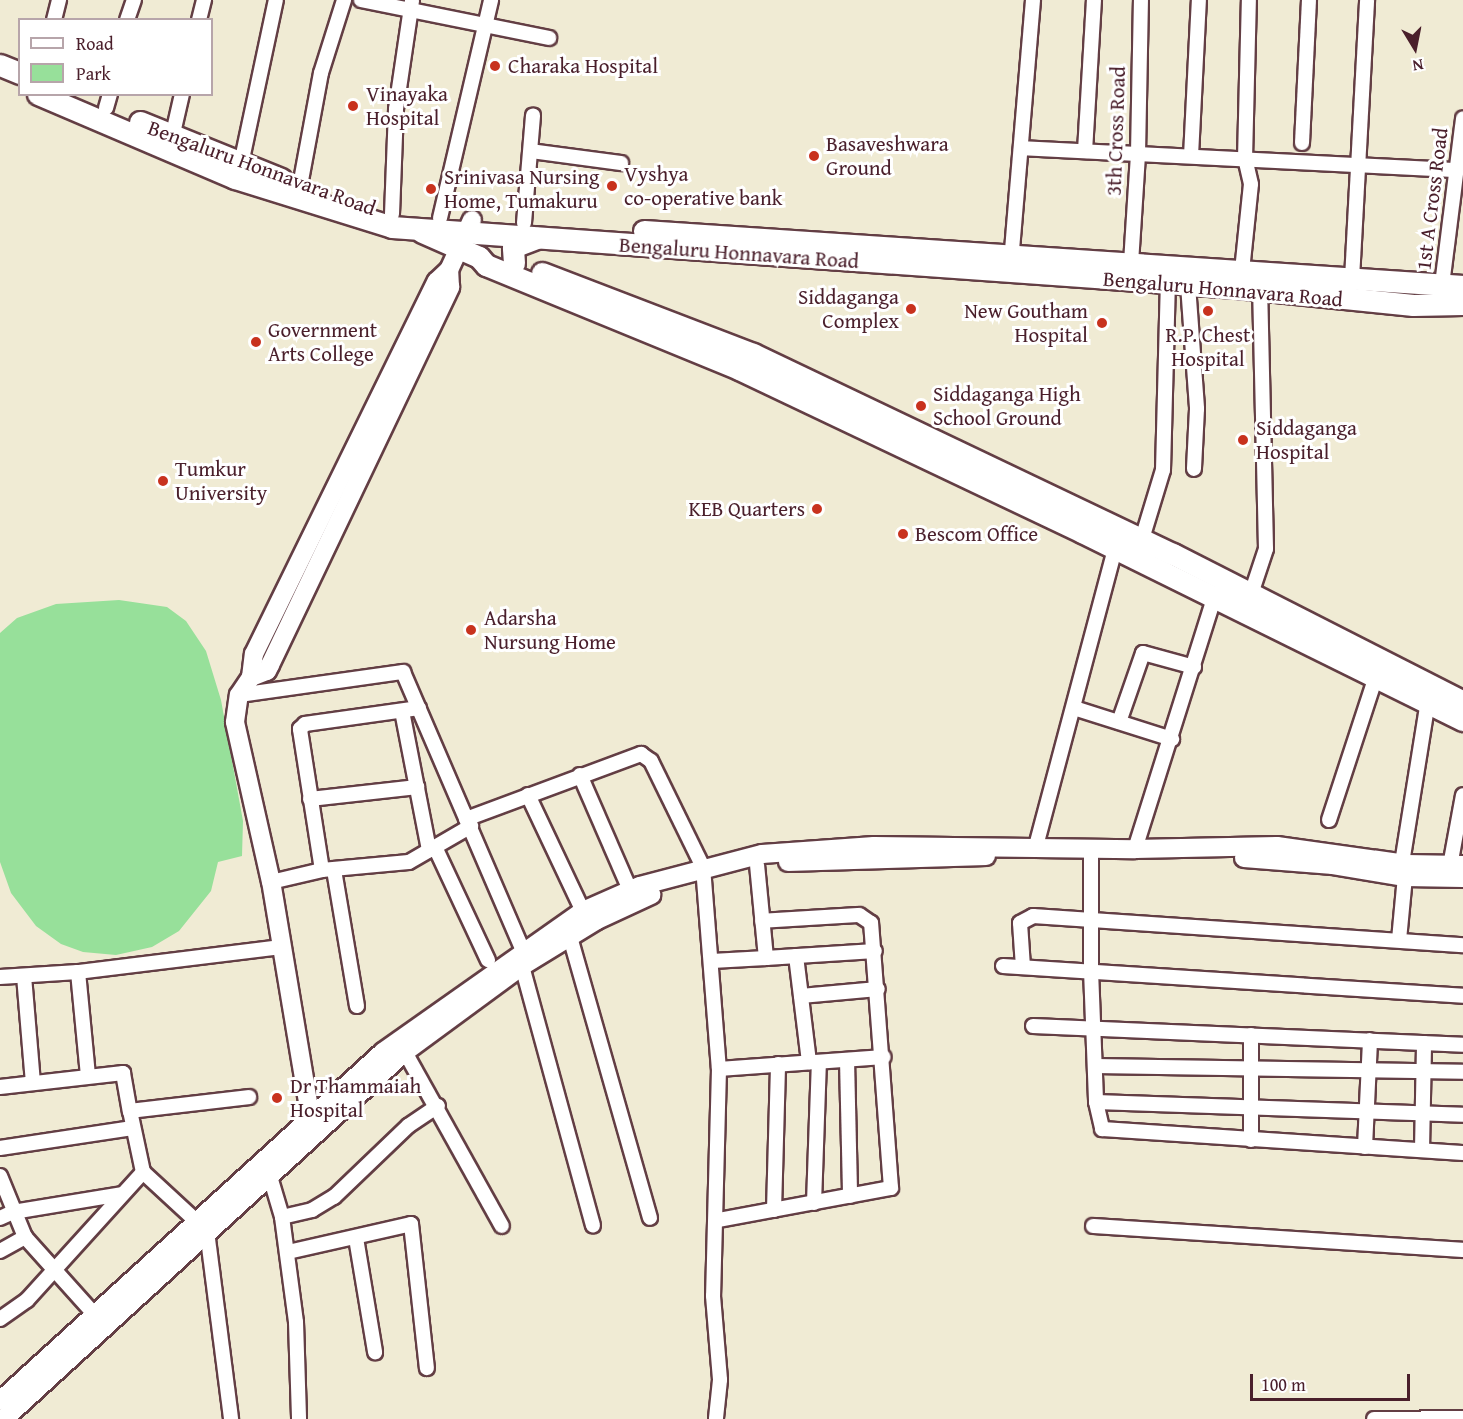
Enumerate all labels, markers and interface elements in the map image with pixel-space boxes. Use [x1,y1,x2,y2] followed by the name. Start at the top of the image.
[18,18,213,96] legend
[1385,18,1445,78] north arrow
[76,30,114,57] text: Road
[508,53,658,79] place label: Charaka Hospital
[1411,53,1425,78] text: N
[486,57,504,75] marker: Charaka Hospital
[76,60,111,87] text: Park
[1101,66,1131,196] street label: 3th Cross Road
[366,81,448,131] place label: Vinayaka Hospital
[344,97,362,115] marker: Vinayaka Hospital
[145,115,379,221] street label: Bengaluru Honnavara Road
[1411,126,1453,272] street label: 1st A Cross Road
[826,131,949,181] place label: Basaveshwara Ground
[807,149,821,163] marker: Basaveshwara Ground
[624,161,783,211] place label: Vyshya co-operative bank
[444,164,600,214] place label: Srinivasa Nursing Home, Tumakuru
[605,179,619,193] marker: Vyshya co-operative bank
[422,180,440,198] marker: Srinivasa Nursing Home, Tumakuru
[618,232,860,274] street label: Bengaluru Honnavara Road
[1102,266,1344,312] street label: Bengaluru Honnavara Road
[798,284,899,334] place label: Siddaganga Complex
[964,298,1088,348] place label: New Goutham Hospital
[904,302,918,316] marker: Siddaganga Complex
[1199,302,1217,320] marker: R.P. Chest Hospital
[1093,314,1111,332] marker: New Goutham Hospital
[268,317,377,367] place label: Government Arts College
[1166,322,1250,372] place label: R.P. Chest Hospital
[249,335,263,349] marker: Government Arts College
[933,381,1081,431] place label: Siddaganga High School Ground
[914,399,928,413] marker: Siddaganga High School Ground
[1256,415,1357,465] place label: Siddaganga Hospital
[1234,431,1252,449] marker: Siddaganga Hospital
[175,456,267,506] place label: Tumkur University
[156,474,170,488] marker: Tumkur University
[688,496,805,522] place label: KEB Quarters
[810,502,824,516] marker: KEB Quarters
[915,521,1038,547] place label: Bescom Office
[896,527,910,541] marker: Bescom Office
[484,605,616,655] place label: Adarsha Nursung Home
[462,621,480,639] marker: Adarsha Nursung Home
[290,1073,421,1123] place label: Dr Thammaiah Hospital
[268,1089,286,1107] marker: Dr Thammaiah Hospital
[1253,1362,1414,1400] scale bar
[1261,1371,1306,1398] text: 100 m

